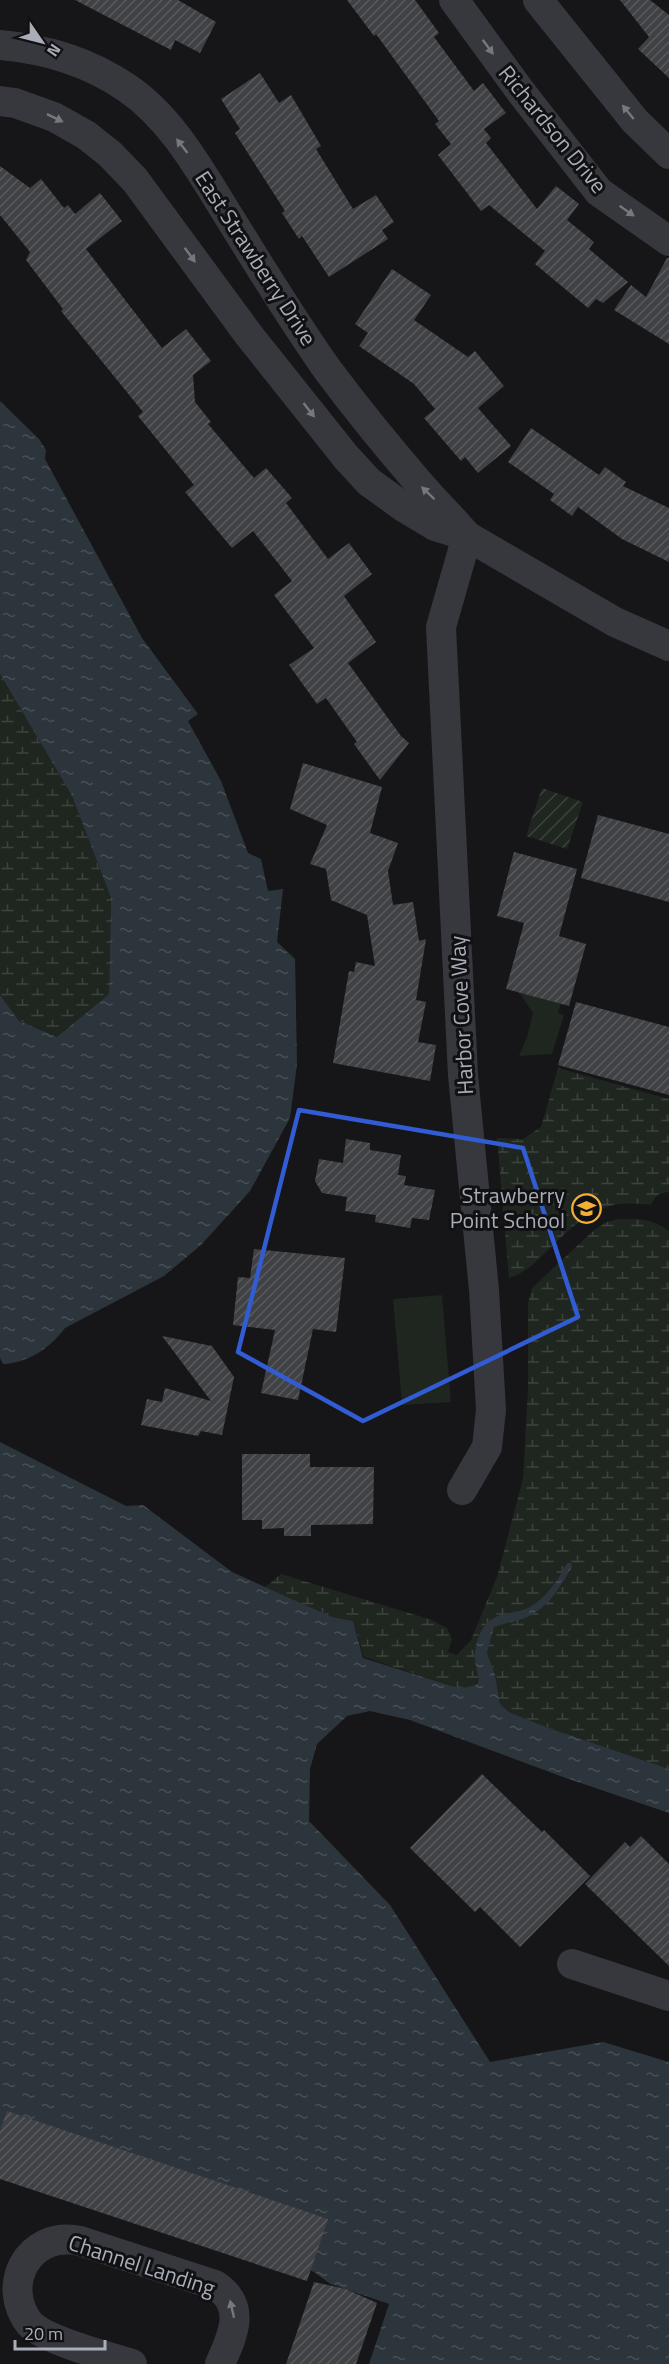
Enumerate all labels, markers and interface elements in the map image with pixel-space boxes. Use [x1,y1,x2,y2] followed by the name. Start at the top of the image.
[12,12,72,72] north arrow
[41,39,67,62] text: N
[482,39,494,55] one-way arrow
[491,58,615,200] street label: Richardson Drive
[622,104,635,120] one-way arrow
[47,114,64,123] one-way arrow
[177,138,189,153] one-way arrow
[187,164,325,352] street label: East Strawberry Drive
[618,205,634,217] one-way arrow
[184,247,196,263] one-way arrow
[302,402,315,418] one-way arrow
[422,486,436,500] one-way arrow
[440,934,482,1095] street label: Harbor Cove Way
[450,1178,565,1237] place label: Strawberry Point School
[570,1192,602,1224] school or university icon: Strawberry Point School
[64,2225,220,2305] street label: Channel Landing
[227,2300,237,2318] one-way arrow
[15,2313,105,2351] scale bar
[24,2320,63,2347] text: 20 m

